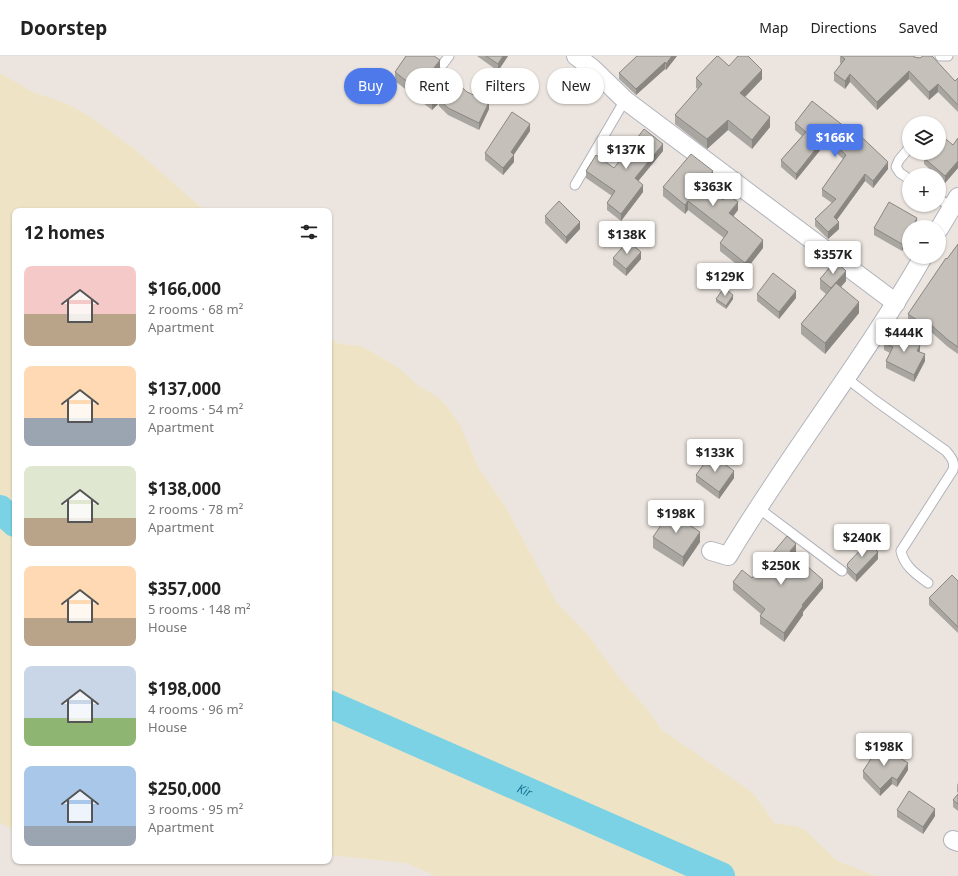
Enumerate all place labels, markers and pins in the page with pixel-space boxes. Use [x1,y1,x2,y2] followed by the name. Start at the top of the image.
[807,124,863,158] pin: $166K
[598,136,654,170] pin: $137K
[685,173,741,207] pin: $363K
[599,221,655,255] pin: $138K
[805,241,861,275] pin: $357K
[697,263,753,297] pin: $129K
[876,319,932,353] pin: $444K
[687,439,743,473] pin: $133K
[648,500,704,534] pin: $198K
[834,524,890,558] pin: $240K
[753,552,809,586] pin: $250K
[856,733,912,767] pin: $198K

